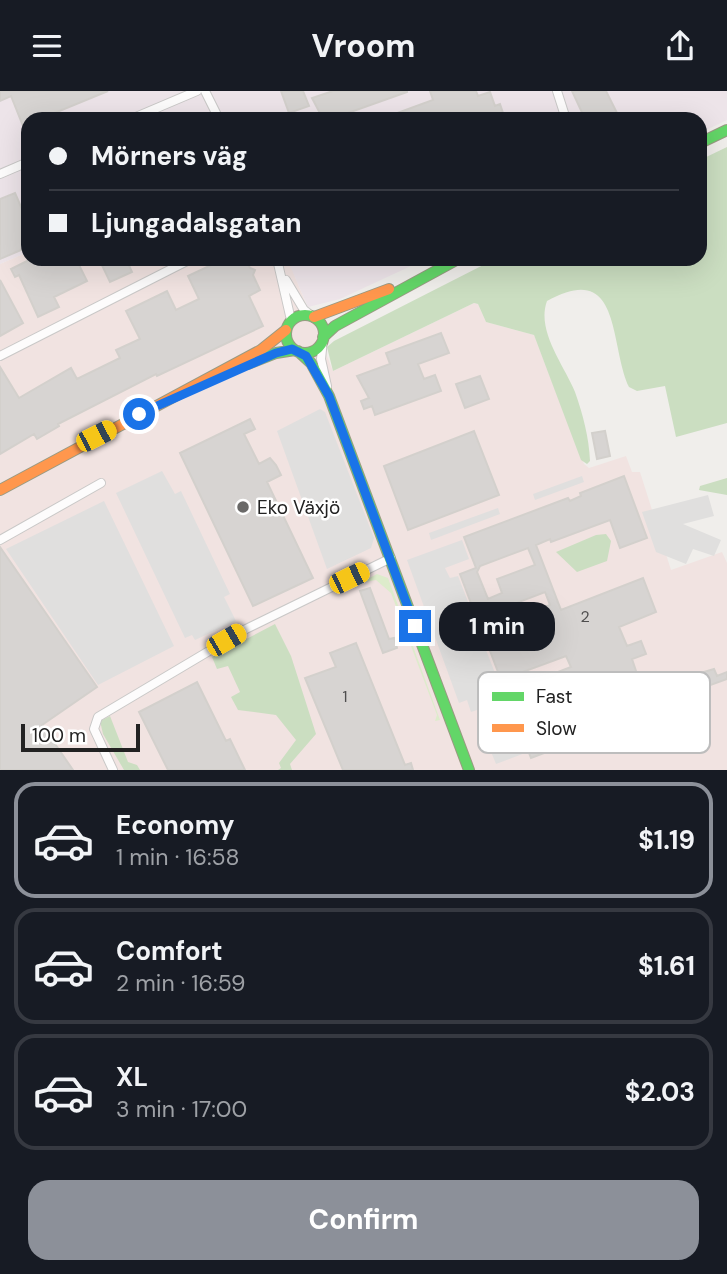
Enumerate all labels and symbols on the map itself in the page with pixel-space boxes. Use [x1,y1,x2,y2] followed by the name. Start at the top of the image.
[123,398,155,430] route start
[73,417,120,455] car
[257,495,340,520] place label: Eko Växjö
[235,499,251,515] marker: Eko Växjö
[326,559,373,597] car
[440,601,555,651] callout: 1 min
[580,606,590,627] house number: 2
[399,610,431,642] route end
[203,620,250,660] car
[478,672,710,753] legend
[536,684,572,709] text: Fast
[343,686,348,707] house number: 1
[536,716,577,741] text: Slow
[21,721,140,753] scale bar

